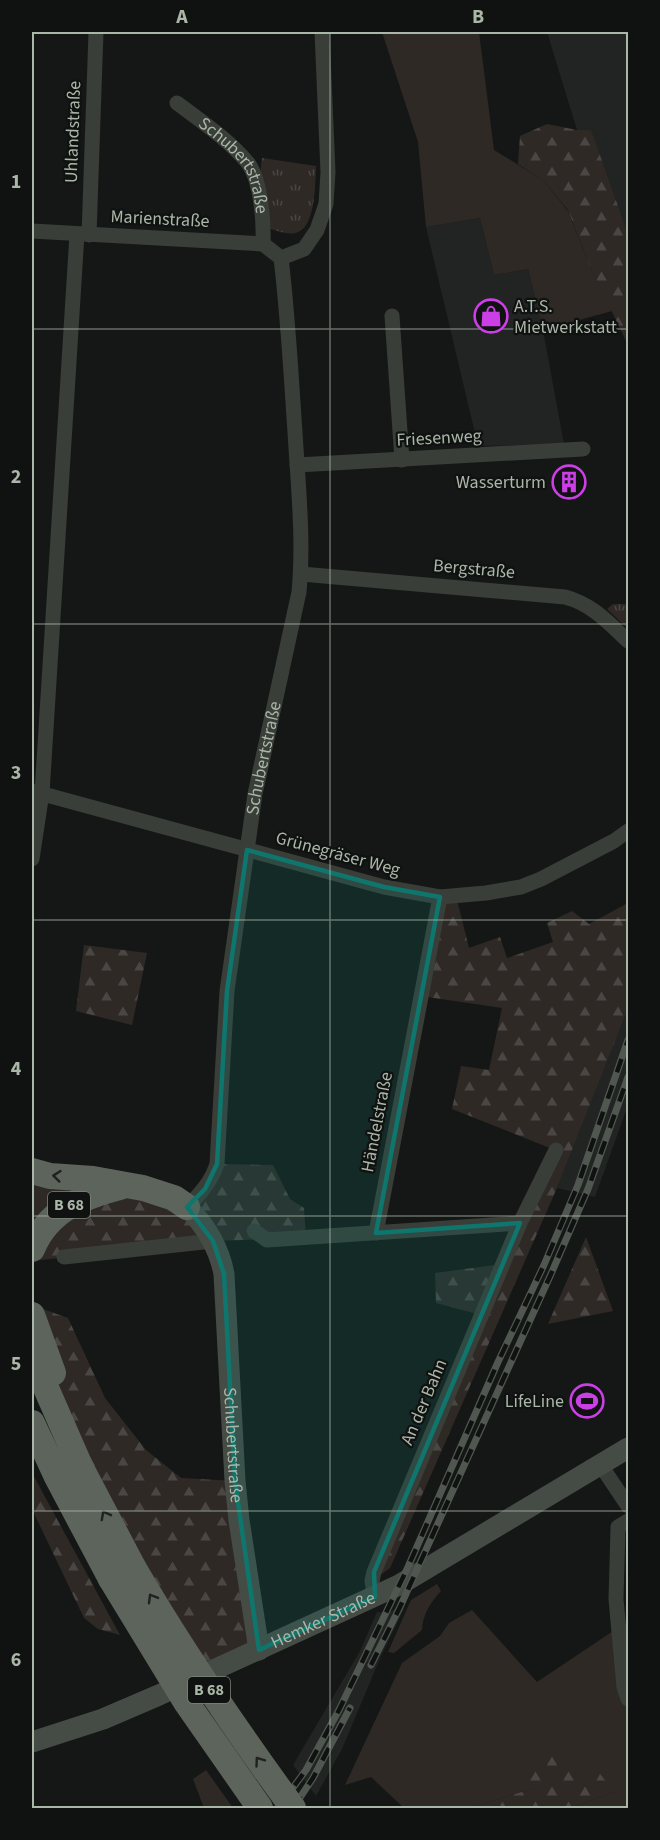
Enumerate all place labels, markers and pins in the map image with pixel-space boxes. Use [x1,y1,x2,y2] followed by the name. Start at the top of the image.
[514,294,617,340] place label: A.T.S. Mietwerkstatt
[473,298,509,334] shop icon: A.T.S. Mietwerkstatt
[551,464,587,500] building icon: Wasserturm
[456,470,546,495] place label: Wasserturm
[569,1383,605,1419] sports icon: LifeLine
[505,1389,564,1414] place label: LifeLine

